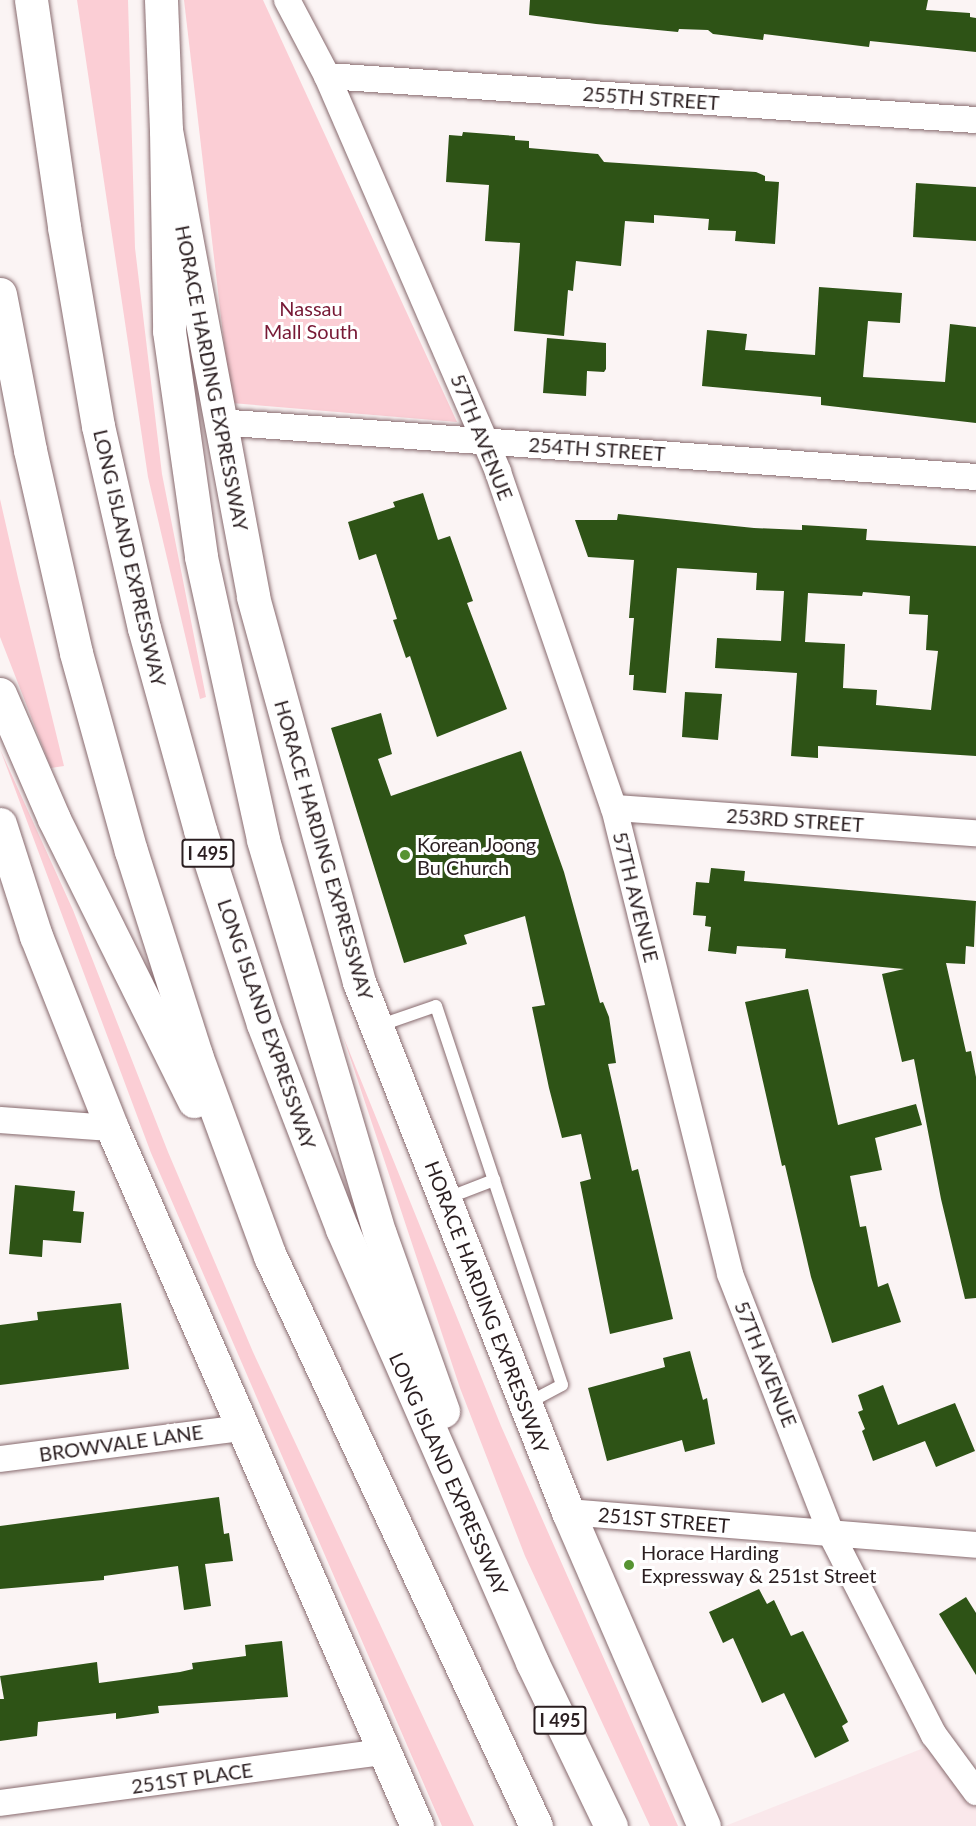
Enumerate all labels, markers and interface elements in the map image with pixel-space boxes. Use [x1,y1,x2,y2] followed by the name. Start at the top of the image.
[582,81,720,115] street label: 255TH STREET
[171,223,253,533] street label: HORACE HARDING EXPRESSWAY
[264,297,358,344] park label: Nassau Mall South
[446,370,518,504] street label: 57TH AVENUE
[89,427,171,689] street label: LONG ISLAND EXPRESSWAY
[528,432,666,466] street label: 254TH STREET
[270,697,378,1003] street label: HORACE HARDING EXPRESSWAY
[725,803,865,837] street label: 253RD STREET
[608,829,664,965] street label: 57TH AVENUE
[417,832,537,879] place label: Korean Joong Bu Church
[181,838,235,868] road number: I 495
[398,848,412,862] marker: Korean Joong Bu Church
[213,896,321,1152] street label: LONG ISLAND EXPRESSWAY
[420,1158,554,1456] street label: HORACE HARDING EXPRESSWAY
[730,1297,802,1431] street label: 57TH AVENUE
[385,1349,513,1599] street label: LONG ISLAND EXPRESSWAY
[37,1420,205,1466] street label: BROWVALE LANE
[597,1502,731,1538] street label: 251ST STREET
[641,1541,877,1588] place label: Horace Harding Expressway & 251st Street
[622,1558,636,1572] marker: Horace Harding Expressway & 251st Street
[533,1705,587,1735] road number: I 495
[129,1758,255,1798] street label: 251ST PLACE

